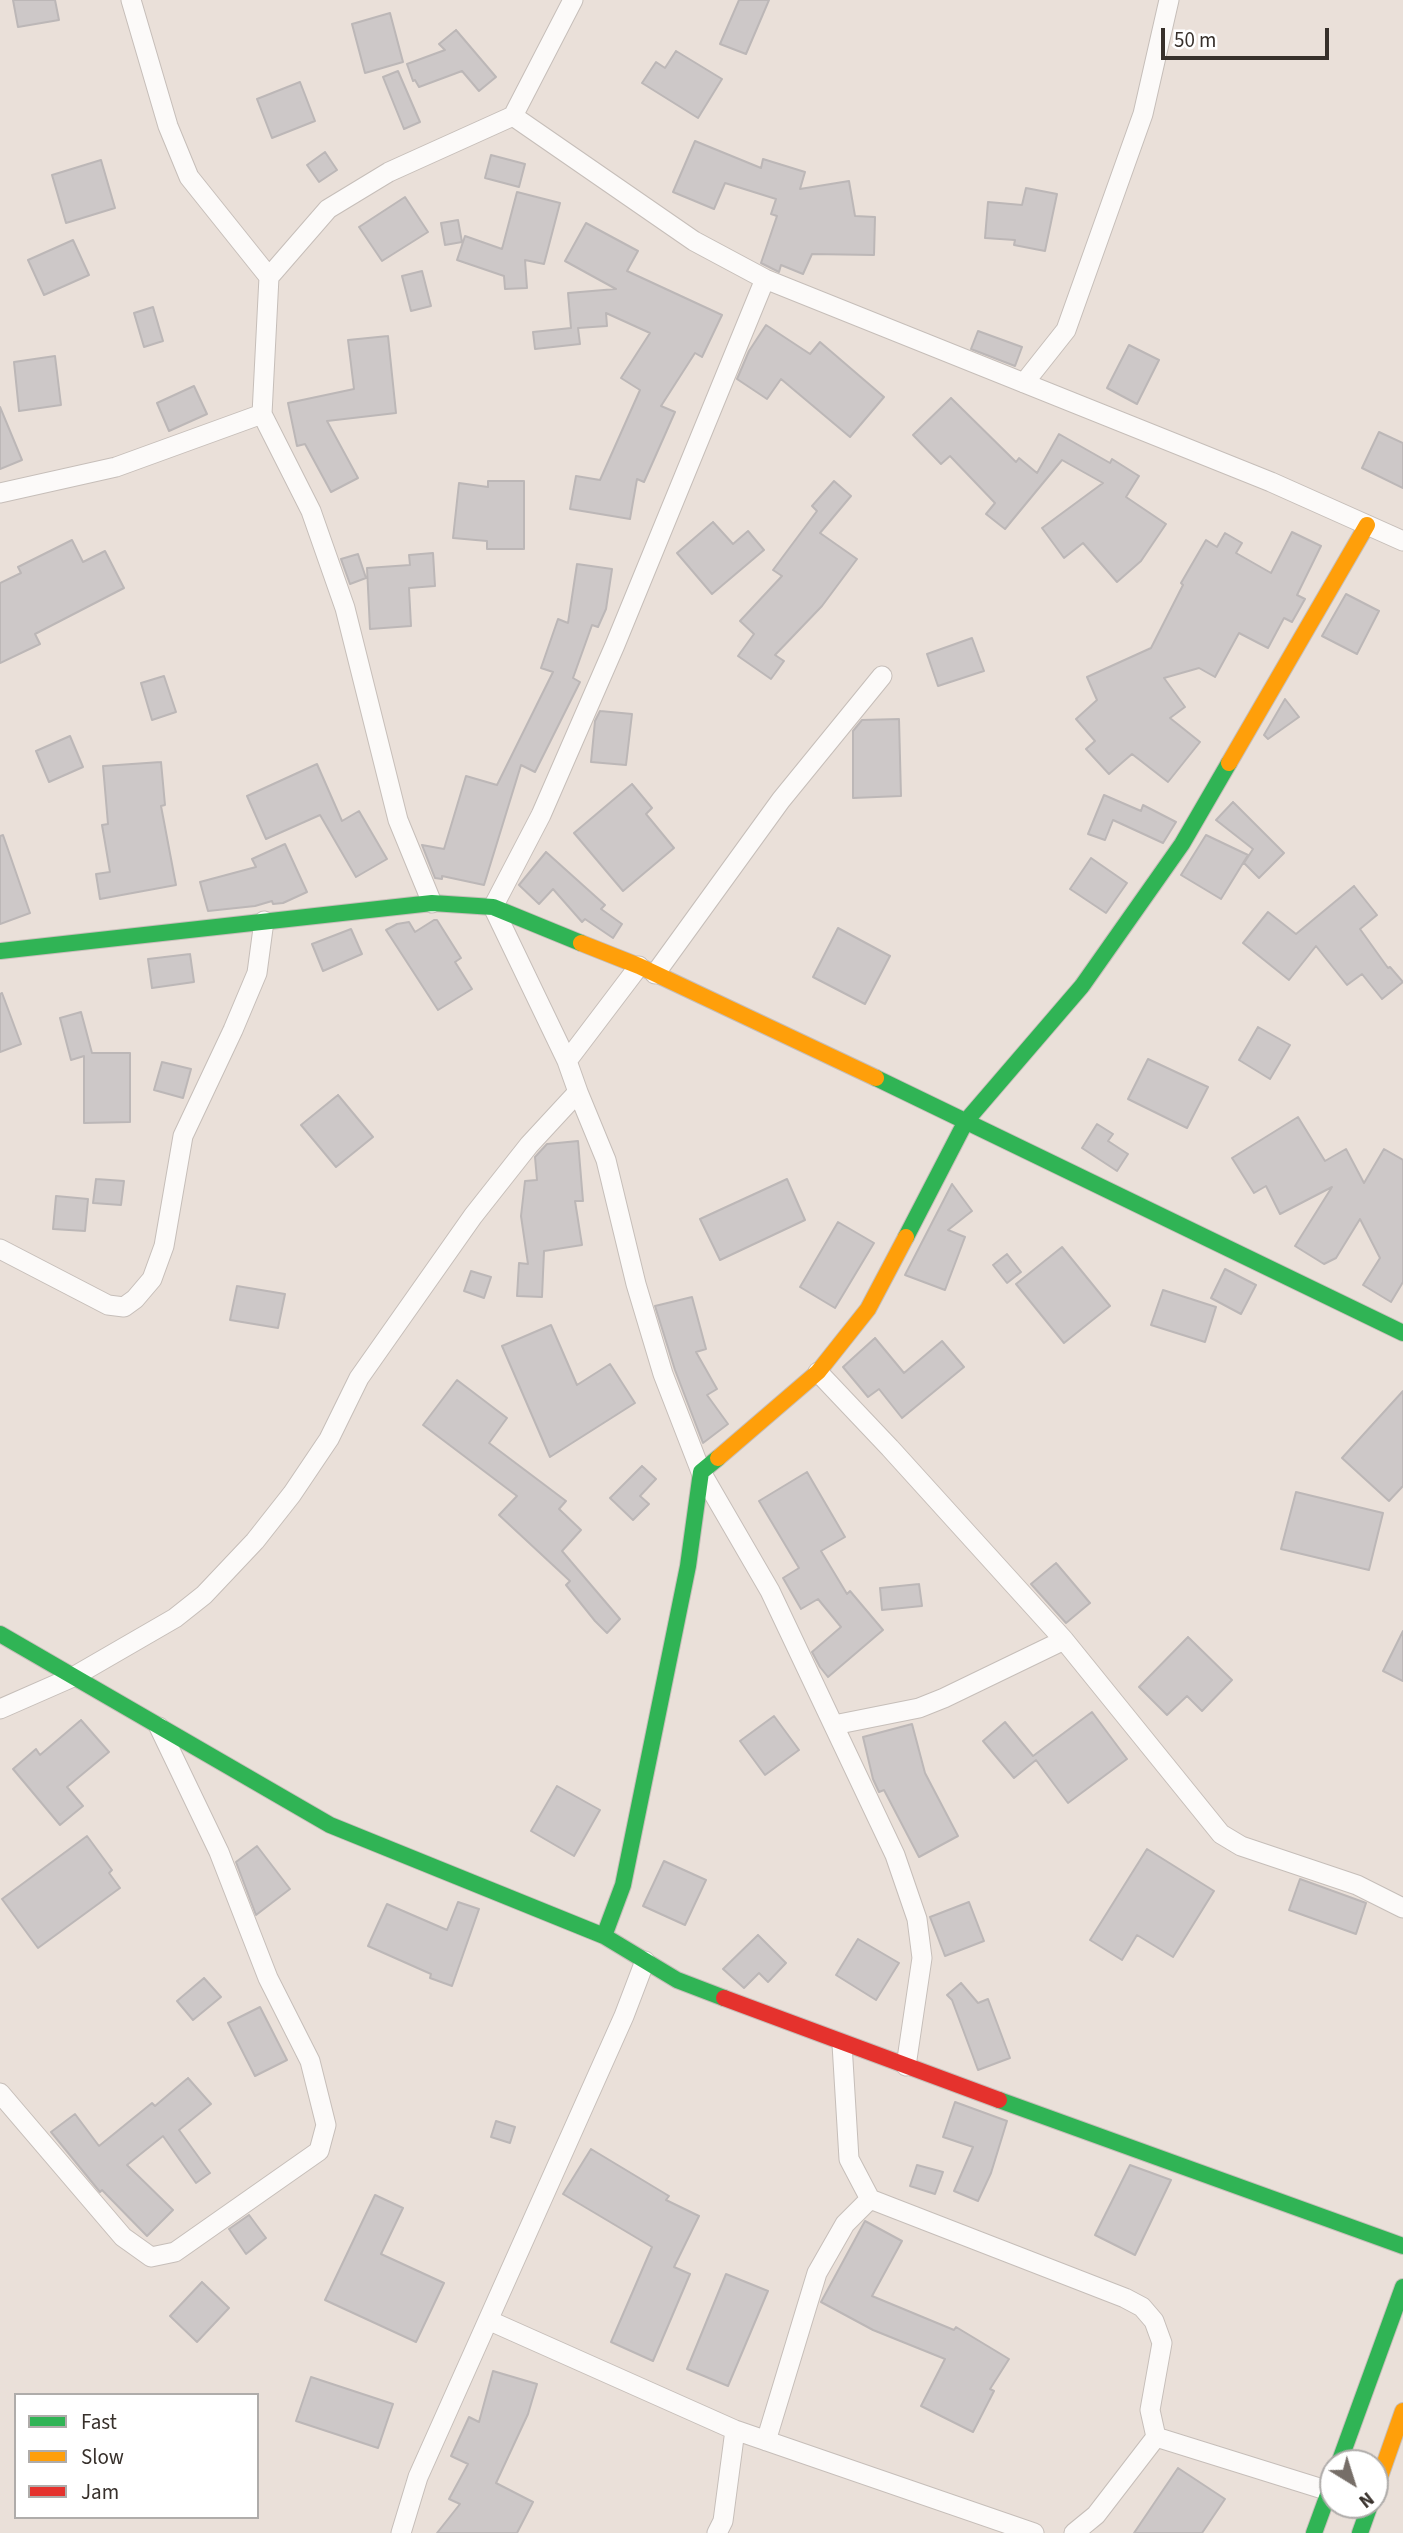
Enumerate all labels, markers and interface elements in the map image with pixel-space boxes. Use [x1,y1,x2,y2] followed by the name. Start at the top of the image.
[1165,14,1333,58] scale bar
[1174,25,1216,55] text: 50 m
[14,2393,259,2519] legend
[81,2407,117,2437] text: Fast
[81,2442,124,2472] text: Slow
[1319,2449,1389,2519] north arrow
[81,2477,119,2507] text: Jam
[1353,2485,1379,2514] text: N

